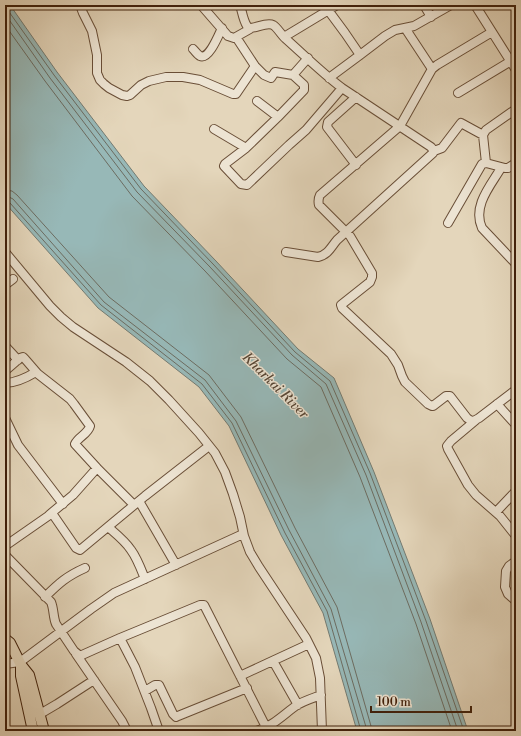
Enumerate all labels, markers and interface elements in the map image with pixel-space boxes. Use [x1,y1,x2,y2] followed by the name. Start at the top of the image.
[238,348,313,424] water label: Kharkai River
[371,688,471,714] scale bar
[377,695,411,710] text: 100 m

